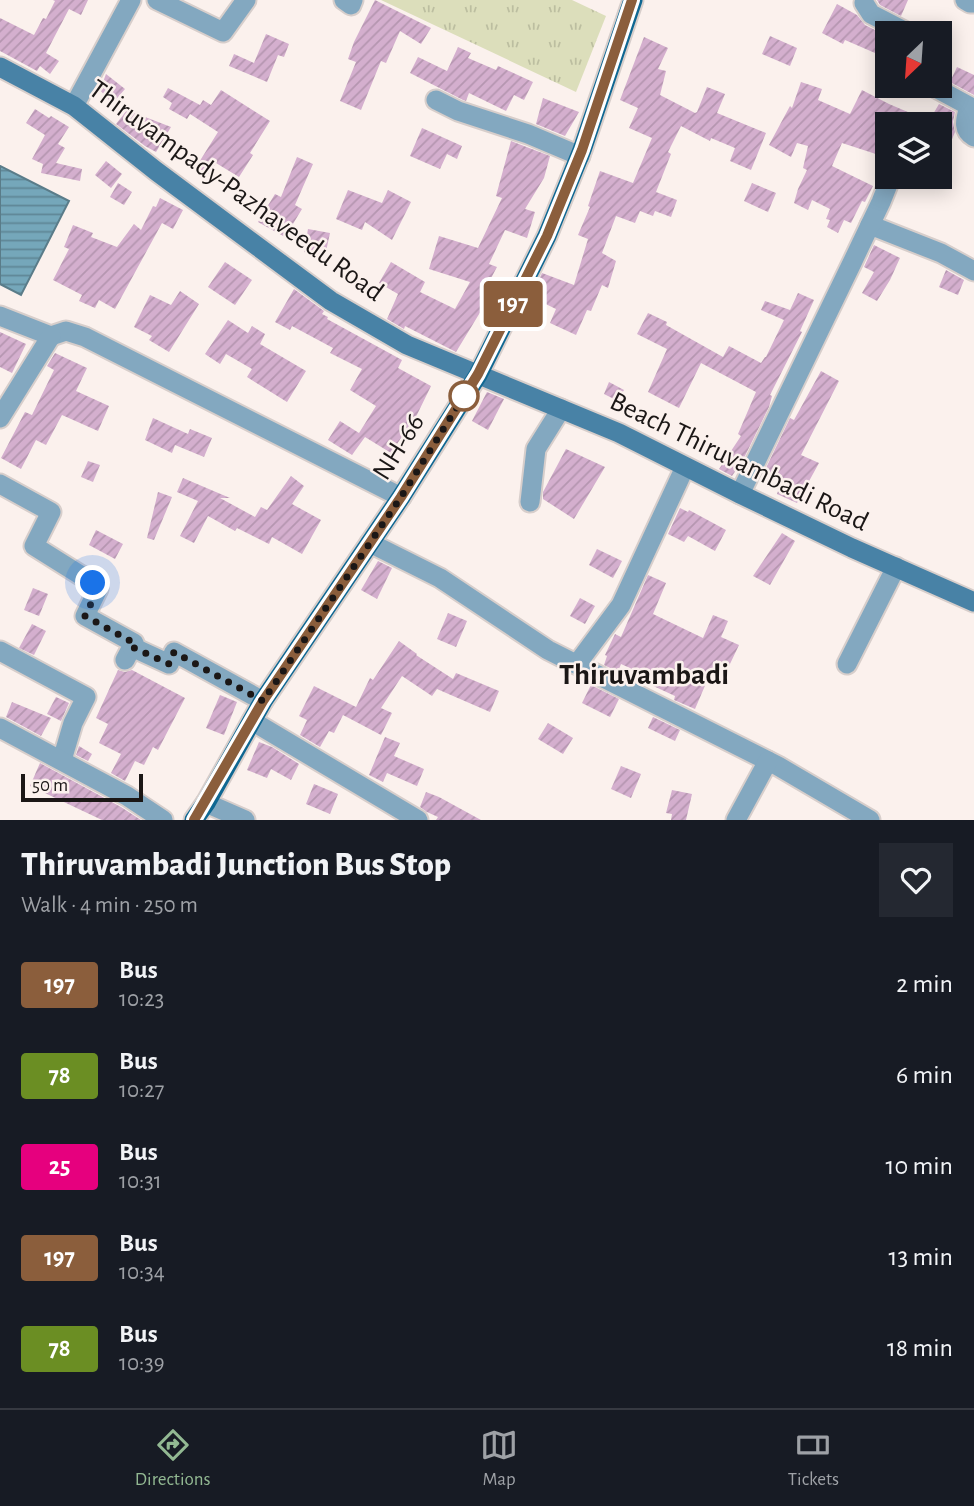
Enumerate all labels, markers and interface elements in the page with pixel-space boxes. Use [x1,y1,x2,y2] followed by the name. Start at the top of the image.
[875,21,952,98] north arrow
[875,21,952,189] map controls
[84,75,388,307] street label: Thiruvampady-Pazhaveedu Road
[875,112,952,189] button: layers
[473,281,553,327] line badge: 197
[498,292,528,316] text: 197
[449,381,479,411] unlabelled marker
[605,387,873,537] street label: Beach Thiruvambadi Road
[368,409,430,485] street label: NH-66
[75,565,110,600] your location
[559,660,729,690] district label: Thiruvambadi
[21,771,144,803] scale bar
[32,776,68,795] text: 50 m
[879,843,953,917] button: heart
[21,849,451,882] text: Thiruvambadi Junction Bus Stop
[21,894,198,917] text: Walk · 4 min · 250 m
[119,957,158,983] text: Bus
[896,971,953,997] text: 2 min
[44,973,75,997] text: 197
[119,988,164,1011] text: 10:23
[119,1048,158,1074] text: Bus
[896,1062,953,1088] text: 6 min
[48,1064,71,1088] text: 78
[119,1079,164,1102] text: 10:27
[119,1139,158,1165] text: Bus
[886,1153,953,1179] text: 10 min
[49,1155,70,1179] text: 25
[119,1170,162,1193] text: 10:31
[119,1230,158,1256] text: Bus
[889,1244,953,1270] text: 13 min
[44,1246,75,1270] text: 197
[119,1261,165,1284] text: 10:34
[119,1321,158,1347] text: Bus
[887,1335,953,1361] text: 18 min
[48,1337,71,1361] text: 78
[119,1352,165,1375] text: 10:39
[135,1426,211,1491] tab: Directions
[480,1426,518,1491] tab: Map
[788,1426,839,1491] tab: Tickets

